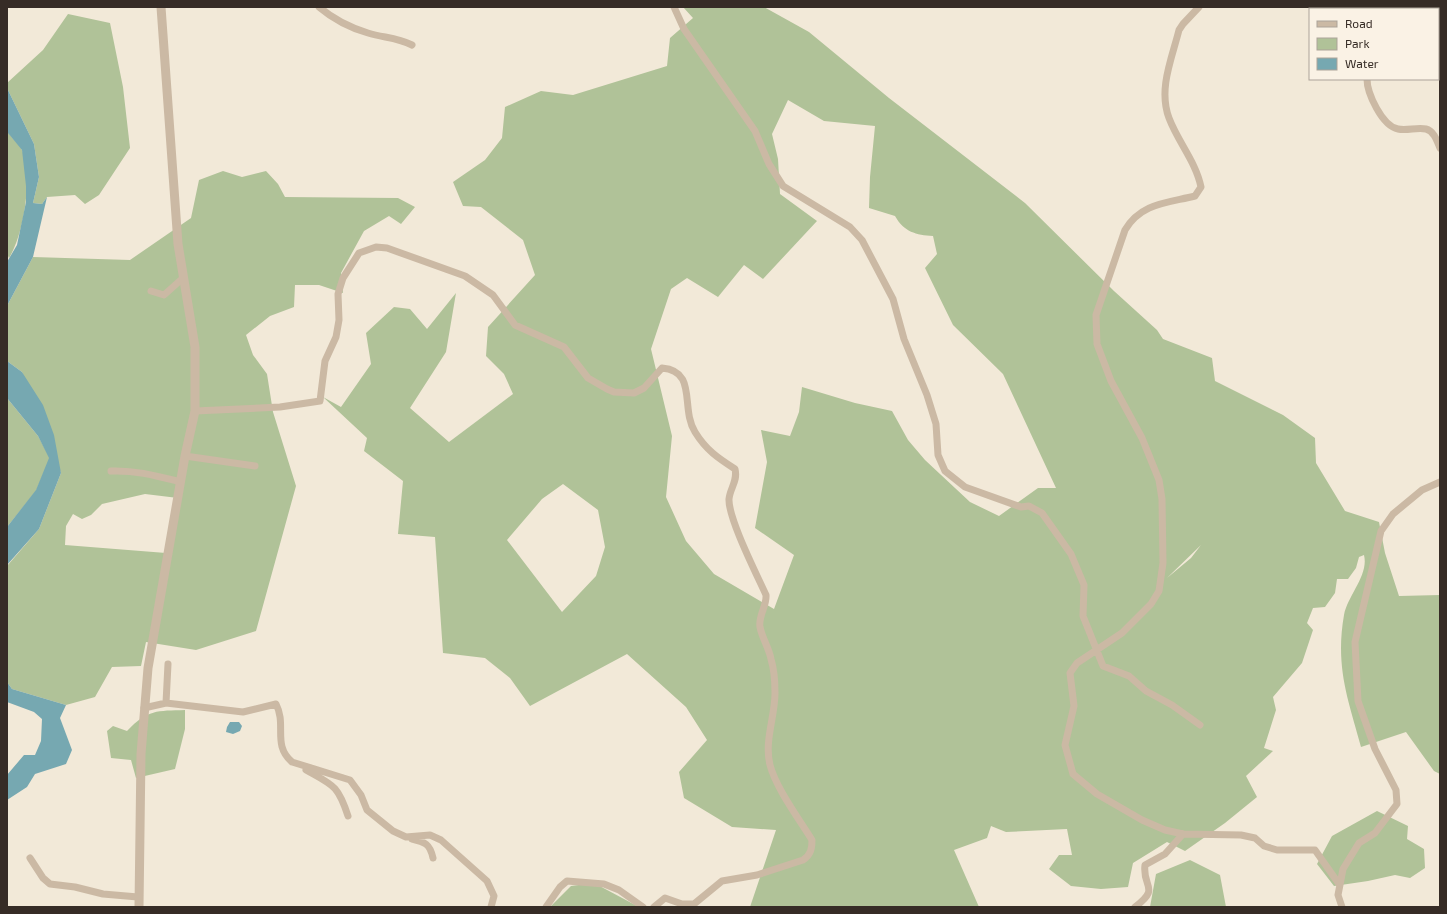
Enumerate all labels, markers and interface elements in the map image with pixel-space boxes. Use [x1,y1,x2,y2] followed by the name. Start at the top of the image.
[1309,8,1439,80] legend
[1345,16,1373,30] text: Road
[1345,36,1370,50] text: Park
[1345,56,1379,70] text: Water

